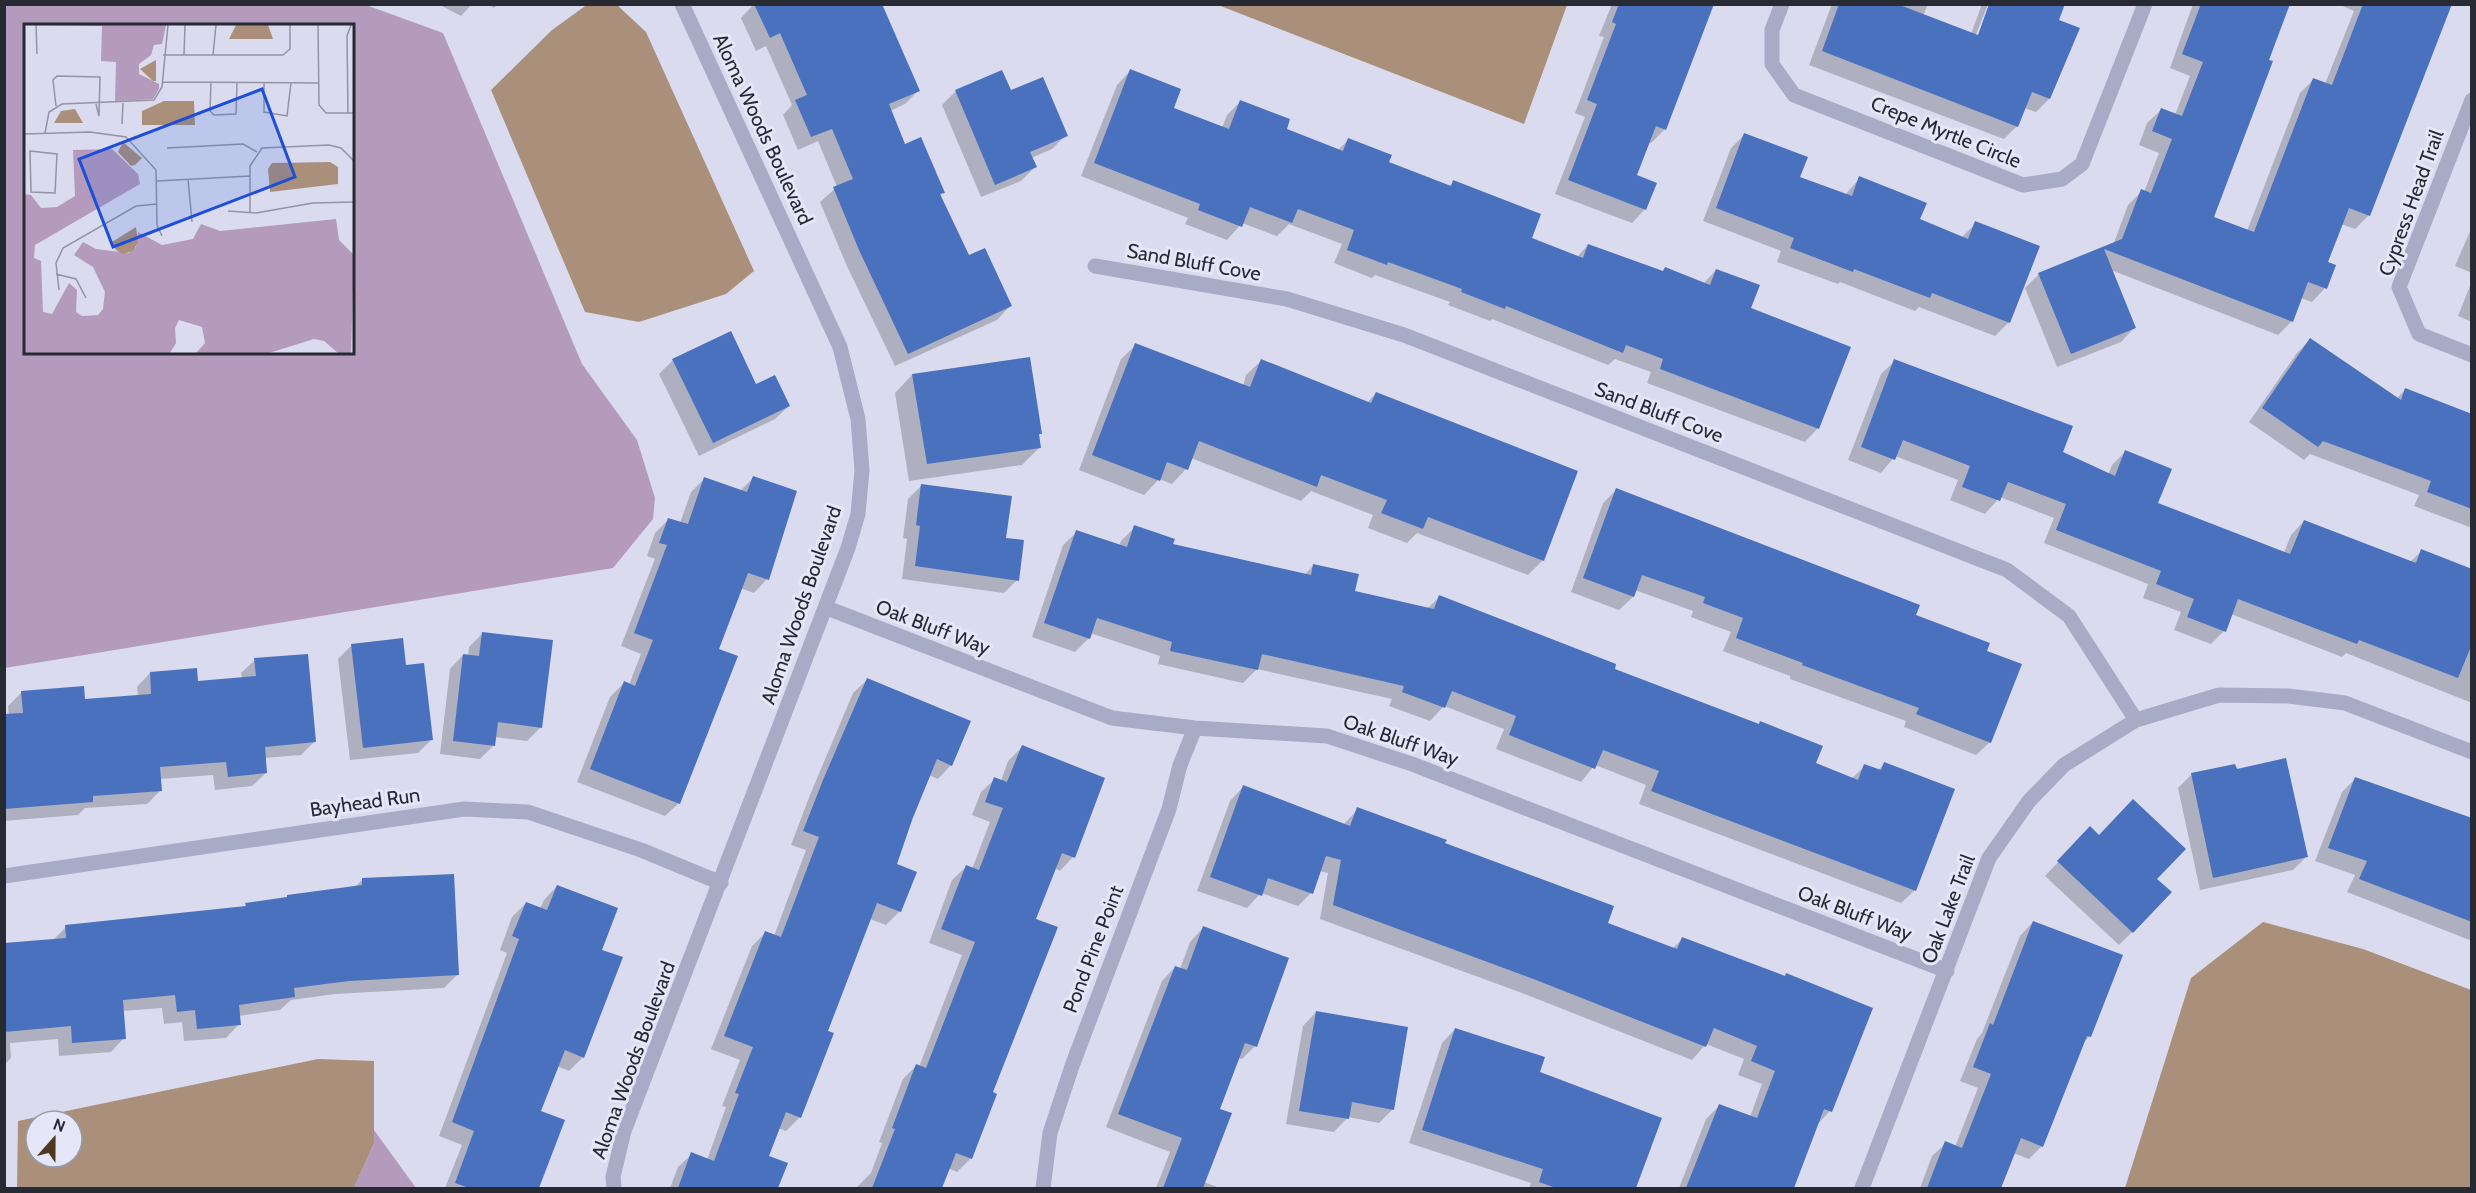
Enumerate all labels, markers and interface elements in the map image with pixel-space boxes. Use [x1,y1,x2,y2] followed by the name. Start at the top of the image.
[24,24,354,354] inset map
[708,30,818,228] street label: Aloma Woods Boulevard
[1867,91,2025,173] street label: Crepe Myrtle Circle
[2373,126,2449,279] street label: Cypress Head Trail
[1125,238,1263,286] street label: Sand Bluff Cove
[1591,377,1727,447] street label: Sand Bluff Cove
[756,503,846,707] street label: Aloma Woods Boulevard
[872,594,994,660] street label: Oak Bluff Way
[1340,709,1462,771] street label: Oak Bluff Way
[308,782,422,822] street label: Bayhead Run
[1916,851,1980,967] street label: Oak Lake Trail
[1794,880,1916,946] street label: Oak Bluff Way
[1058,882,1128,1016] street label: Pond Pine Point
[586,958,680,1162] street label: Aloma Woods Boulevard
[24,1109,84,1169] north arrow
[51,1115,68,1136] text: N

